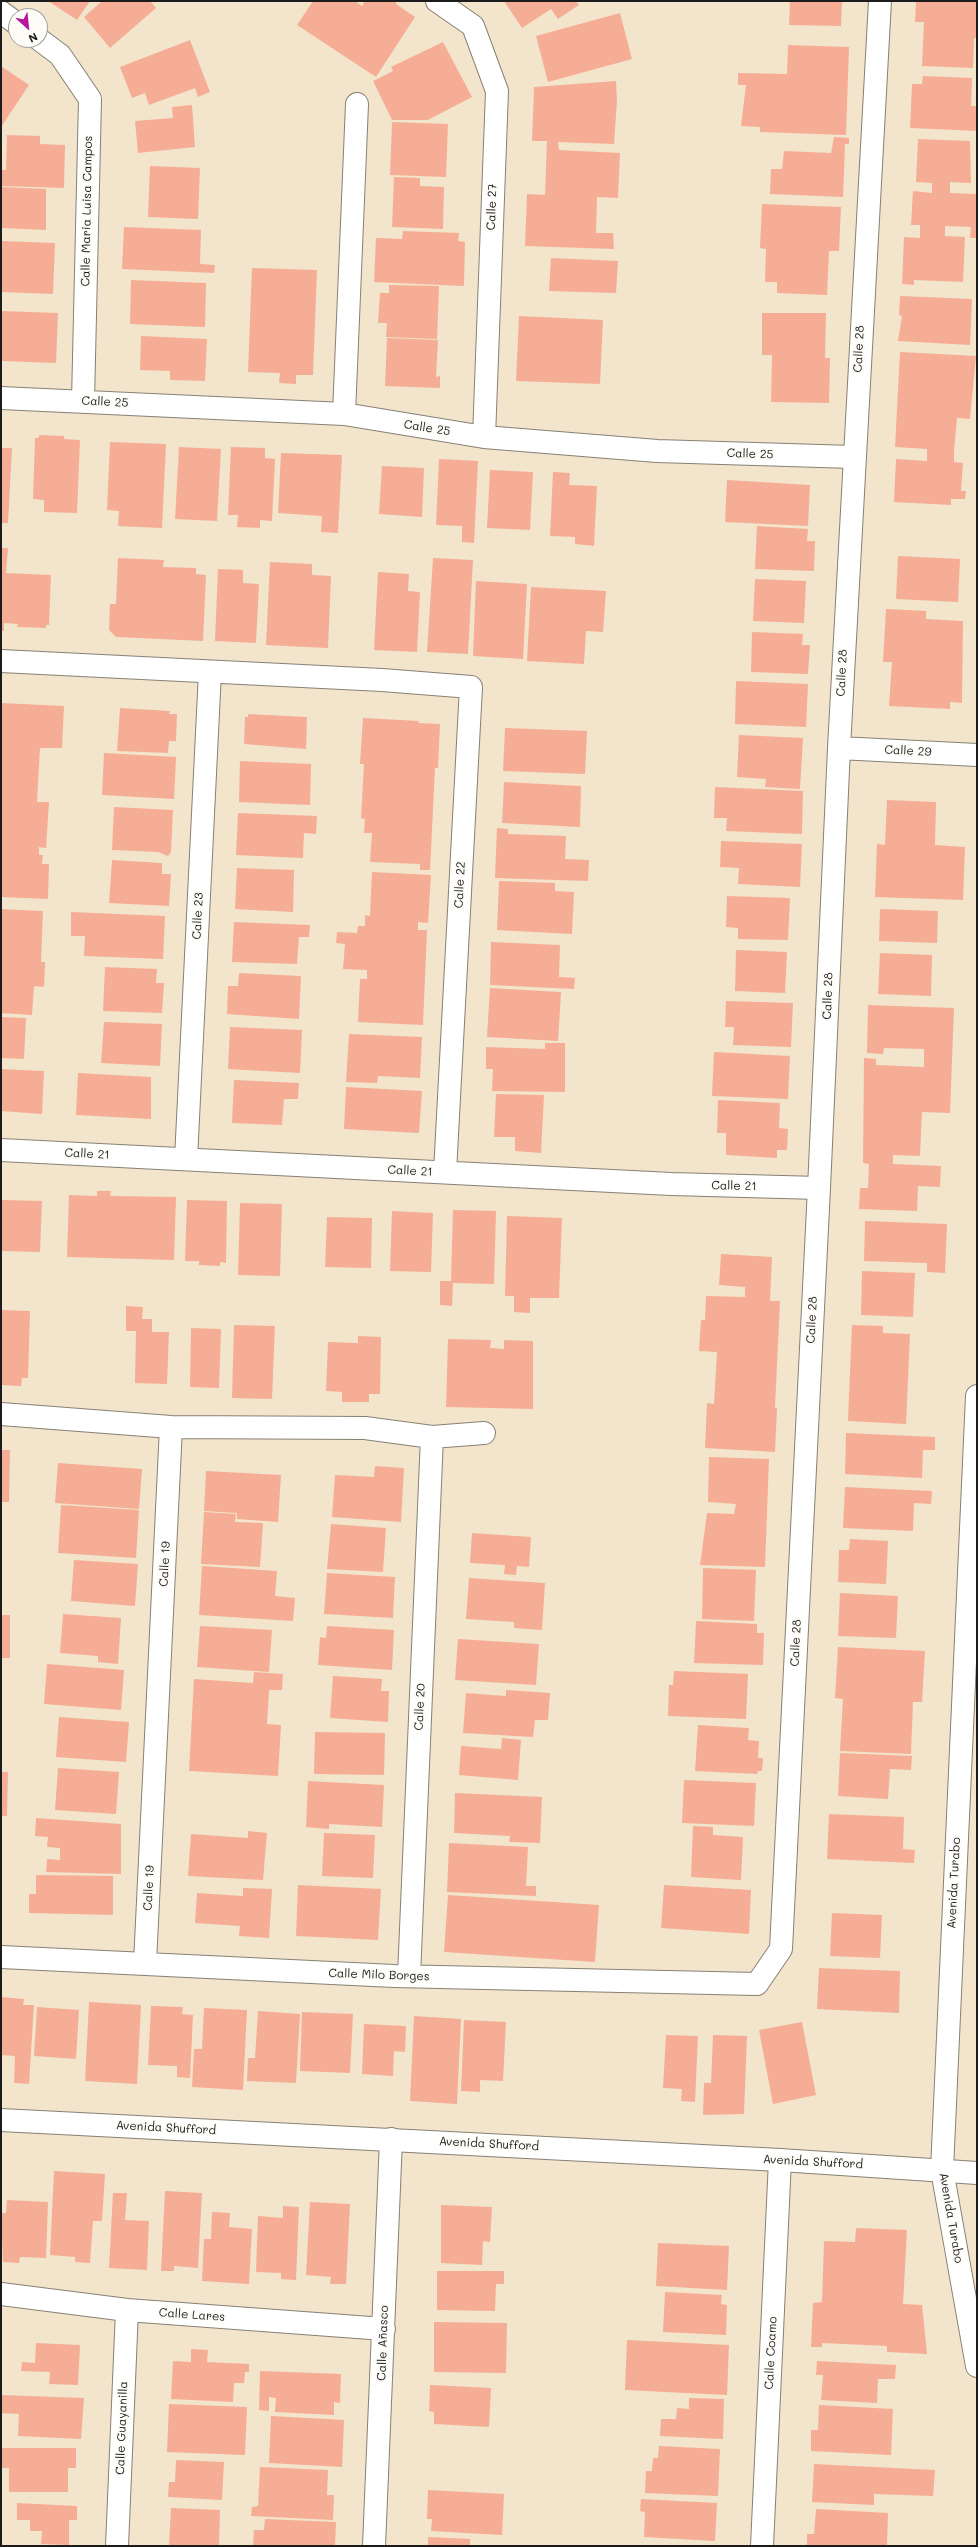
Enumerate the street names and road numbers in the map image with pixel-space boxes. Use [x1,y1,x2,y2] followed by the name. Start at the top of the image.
[78,135,96,287] street label: Calle Maria Luisa Campos
[484,183,500,231] street label: Calle 27
[851,325,867,373] street label: Calle 28
[81,394,129,410] street label: Calle 25
[403,417,451,439] street label: Calle 25
[726,446,774,462] street label: Calle 25
[834,649,850,697] street label: Calle 28
[884,743,932,759] street label: Calle 29
[452,861,468,909] street label: Calle 22
[190,892,206,940] street label: Calle 23
[820,972,836,1020] street label: Calle 28
[64,1146,110,1162] street label: Calle 21
[387,1163,433,1179] street label: Calle 21
[711,1178,757,1194] street label: Calle 21
[804,1296,820,1344] street label: Calle 28
[157,1541,173,1587] street label: Calle 19
[788,1619,804,1667] street label: Calle 28
[412,1683,428,1731] street label: Calle 20
[944,1837,964,1929] street label: Avenida Turabo
[141,1865,157,1911] street label: Calle 19
[328,1966,430,1984] street label: Calle Milo Borges
[116,2118,216,2138] street label: Avenida Shufford
[439,2134,539,2154] street label: Avenida Shufford
[763,2152,863,2172] street label: Avenida Shufford
[936,2172,966,2264] street label: Avenida Turabo
[374,2305,392,2381] street label: Calle Añasco
[158,2306,226,2324] street label: Calle Lares
[762,2316,780,2390] street label: Calle Coamo
[113,2381,131,2475] street label: Calle Guayanilla

